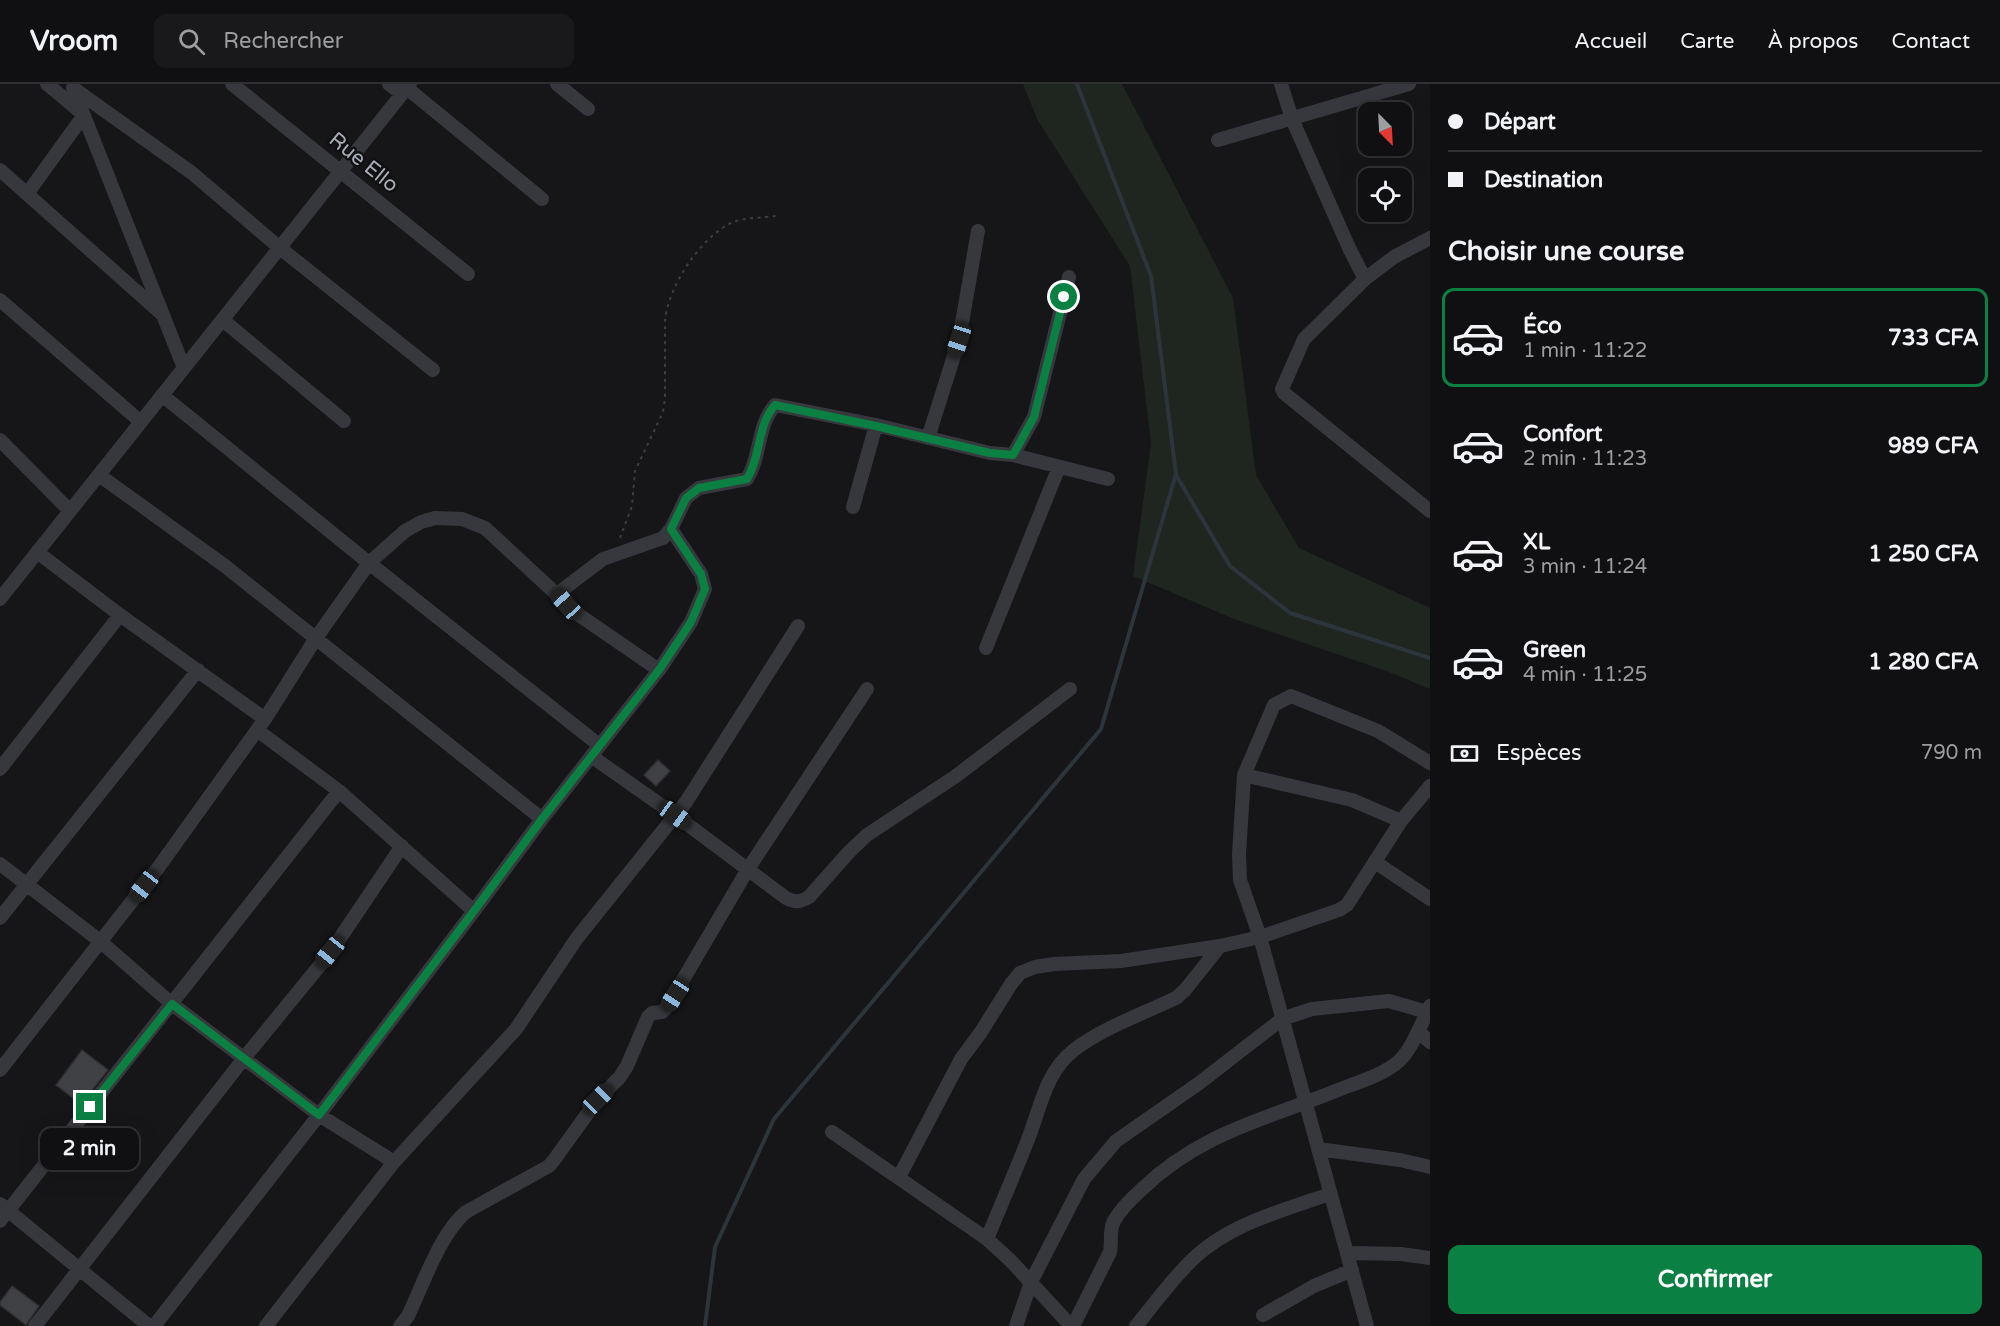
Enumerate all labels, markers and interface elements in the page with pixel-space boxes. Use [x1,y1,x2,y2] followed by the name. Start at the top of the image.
[154,14,574,68] search box
[30,24,118,58] text: Vroom
[175,25,208,58] icon: search
[223,28,343,54] text: Rechercher
[1574,29,1647,54] text: Accueil
[1680,29,1734,54] text: Carte
[1767,29,1858,54] text: À propos
[1891,29,1970,54] text: Contact
[1358,102,1412,156] north arrow
[1358,102,1412,222] map controls
[1484,109,1556,135] text: Départ
[324,127,403,198] street label: Rue Ello
[1484,167,1603,193] text: Destination
[1358,168,1412,222] button: locate
[1448,235,1684,268] text: Choisir une course
[1050,283,1077,310] route start
[1451,311,1505,365] icon: car
[1523,313,1562,339] text: Éco
[945,320,973,360] car
[1888,325,1979,351] text: 733 CFA
[1523,339,1647,363] text: 1 min · 11:22
[1451,419,1505,473] icon: car
[1523,421,1602,447] text: Confort
[1888,433,1979,459] text: 989 CFA
[1523,447,1647,471] text: 2 min · 11:23
[1451,527,1505,581] icon: car
[1523,529,1550,555] text: XL
[1868,541,1979,567] text: 1 250 CFA
[1523,555,1647,579] text: 3 min · 11:24
[547,585,585,623] car
[1451,635,1505,689] icon: car
[1523,637,1586,663] text: Green
[1868,649,1979,675] text: 1 280 CFA
[1523,663,1647,687] text: 4 min · 11:25
[1448,737,1481,770] icon: cash
[1496,740,1581,766] text: Espèces
[1921,741,1982,765] text: 790 m
[655,797,695,833] car
[126,866,162,906] car
[312,932,348,972] car
[658,975,692,1015] car
[579,1080,617,1118] car
[76,1093,103,1120] route end
[40,1128,140,1170] callout: 2 min
[63,1137,116,1161] text: 2 min
[1448,1245,1982,1314] button: Confirmer

